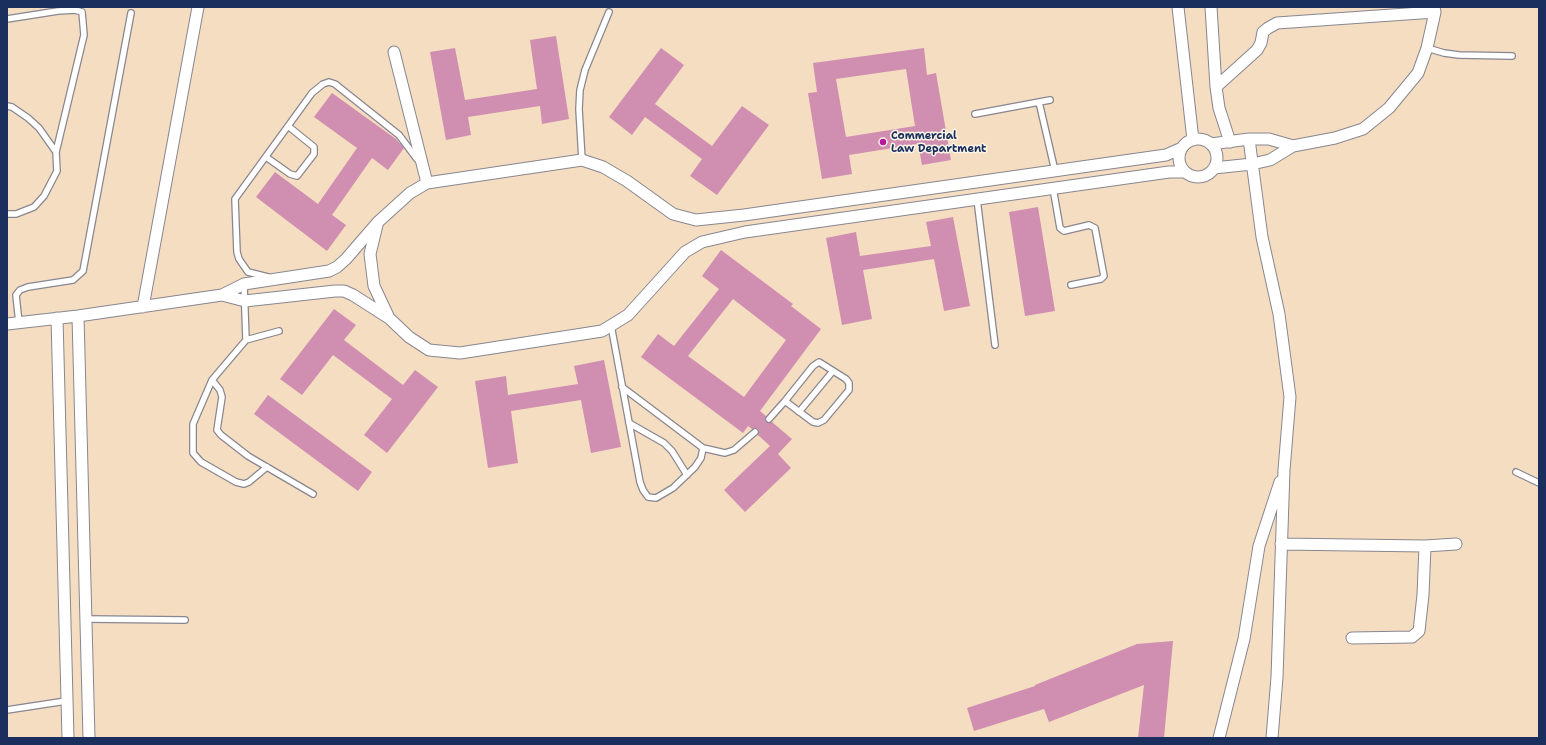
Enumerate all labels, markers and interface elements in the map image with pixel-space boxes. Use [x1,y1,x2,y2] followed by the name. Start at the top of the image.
[891,129,986,155] place label: Commercial Law Department
[878,137,888,147] marker: Commercial Law Department

